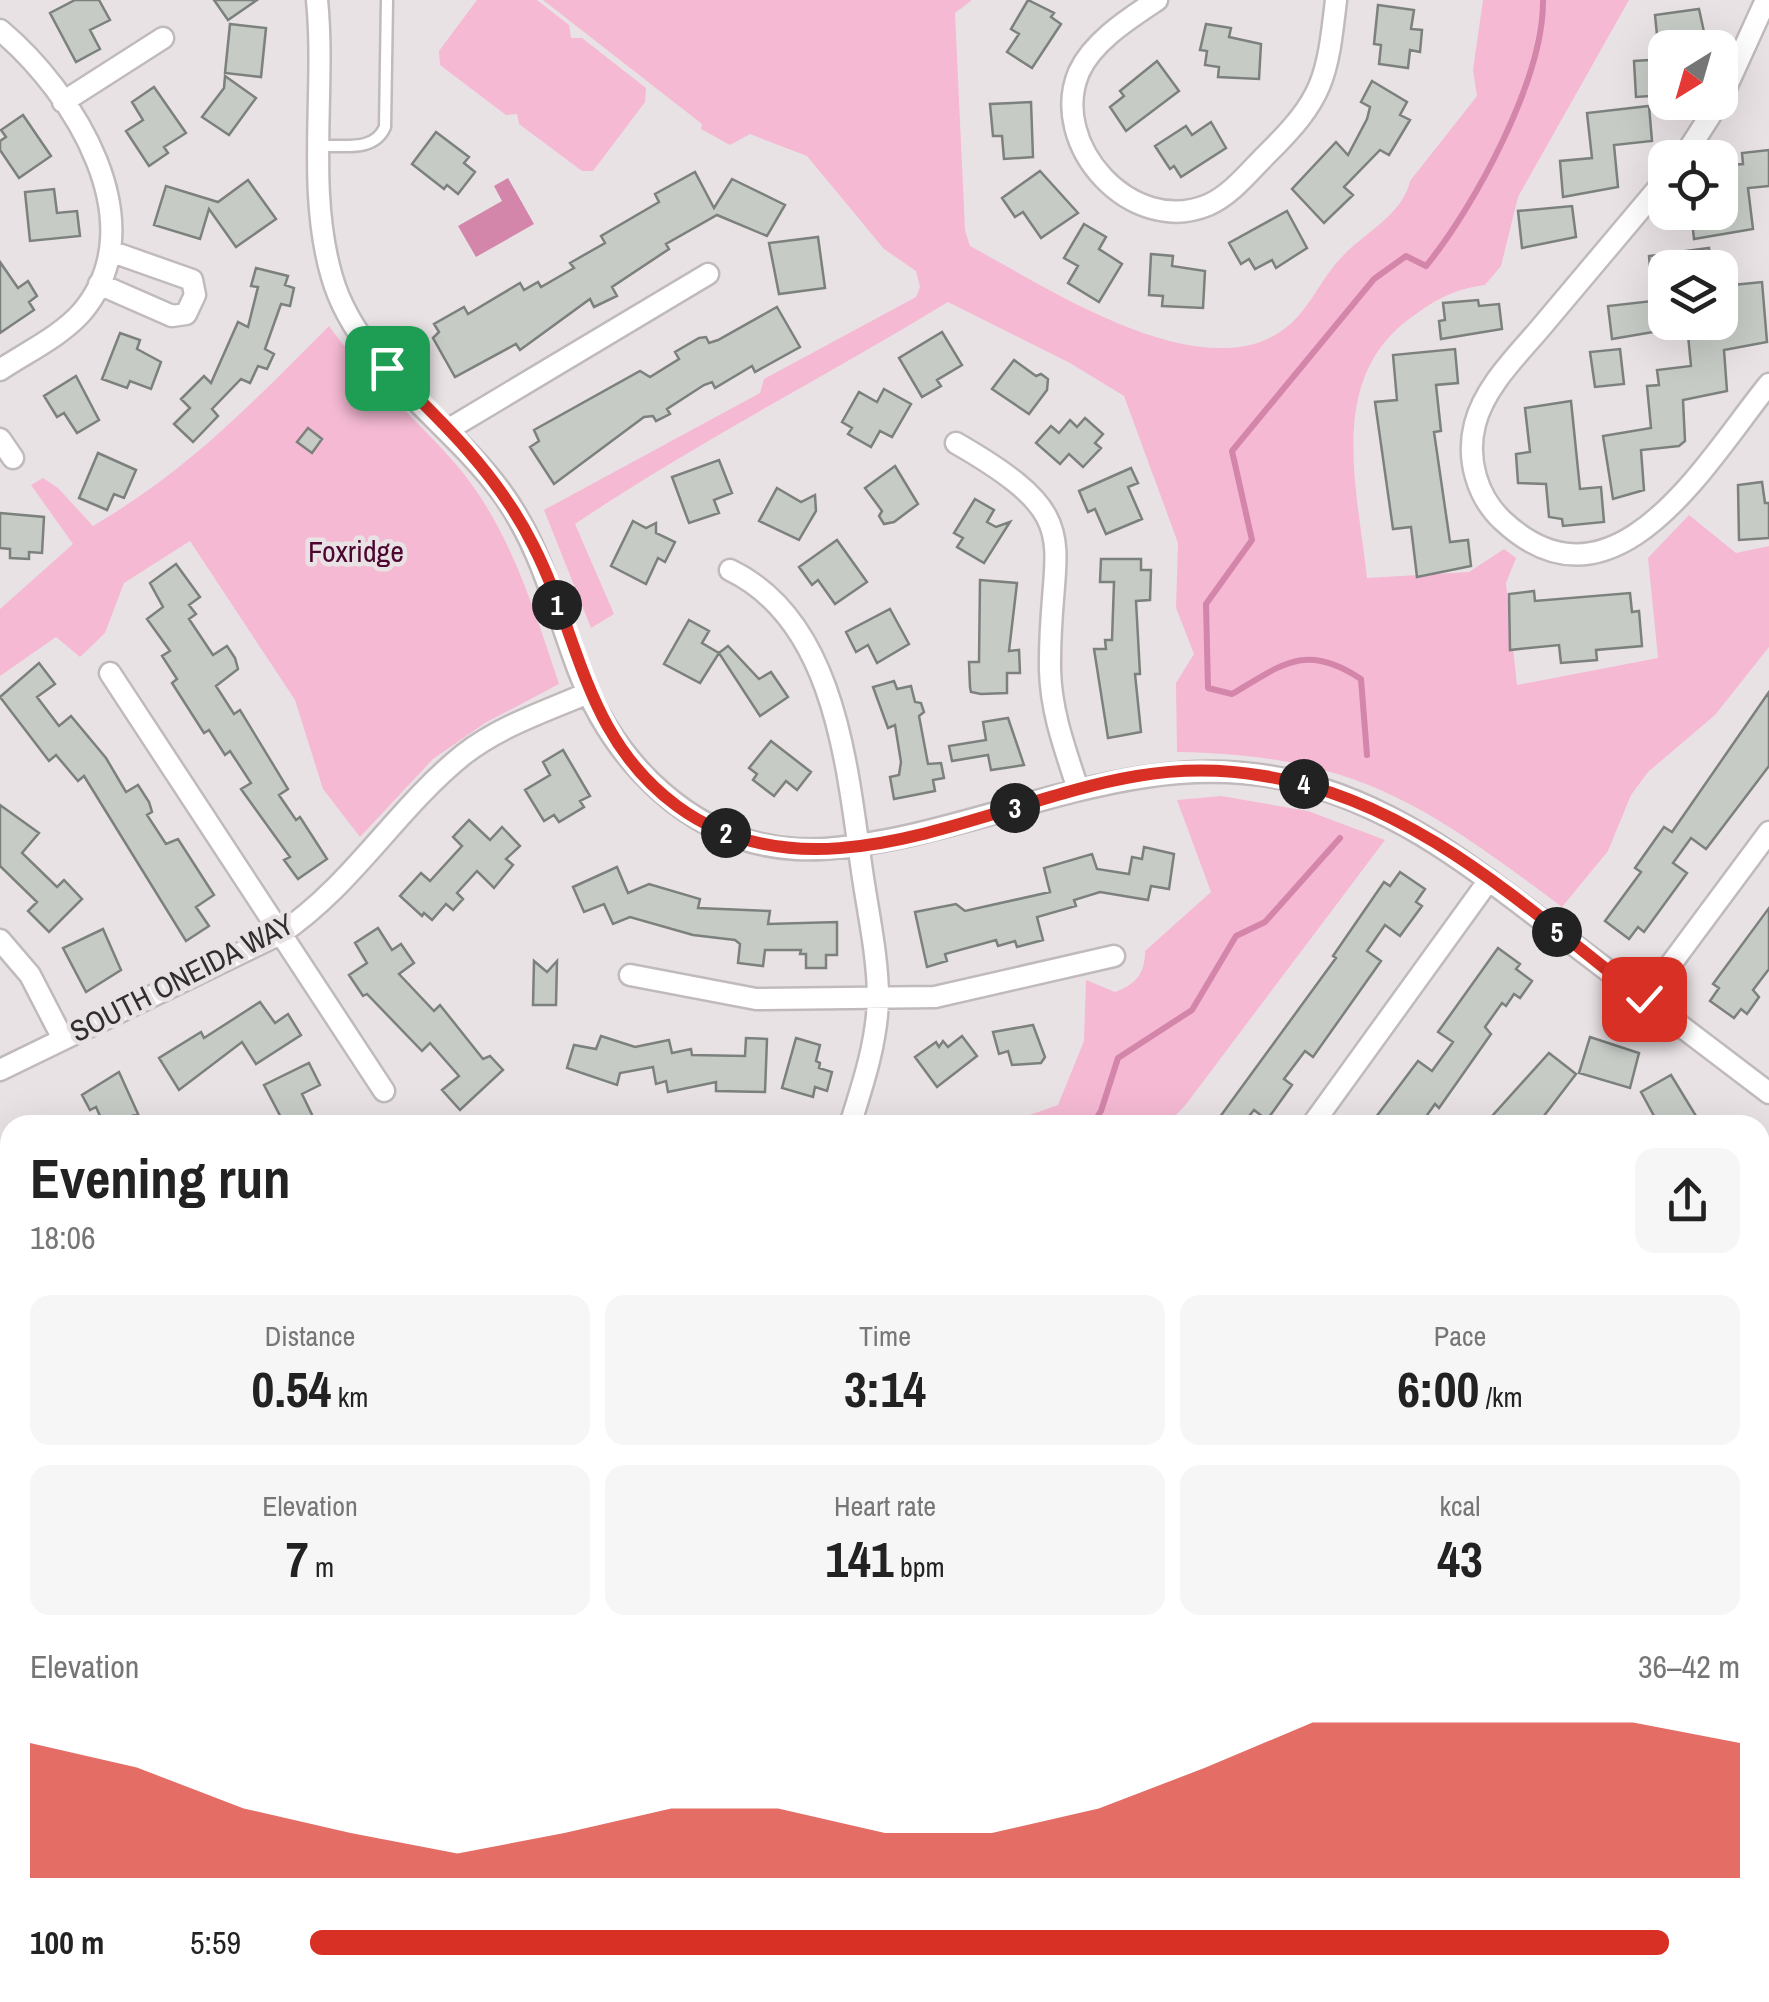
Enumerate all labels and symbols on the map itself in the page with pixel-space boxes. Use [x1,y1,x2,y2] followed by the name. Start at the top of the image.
[1648,30,1738,120] north arrow
[345,326,430,411] pin
[308,531,404,571] park label: Foxridge
[532,580,582,630] pin: 1
[1279,759,1329,809] pin: 4
[990,783,1040,833] pin: 3
[701,808,751,858] pin: 2
[63,903,301,1051] street label: SOUTH ONEIDA WAY
[1532,907,1582,957] pin: 5
[1602,957,1687,1042] pin

